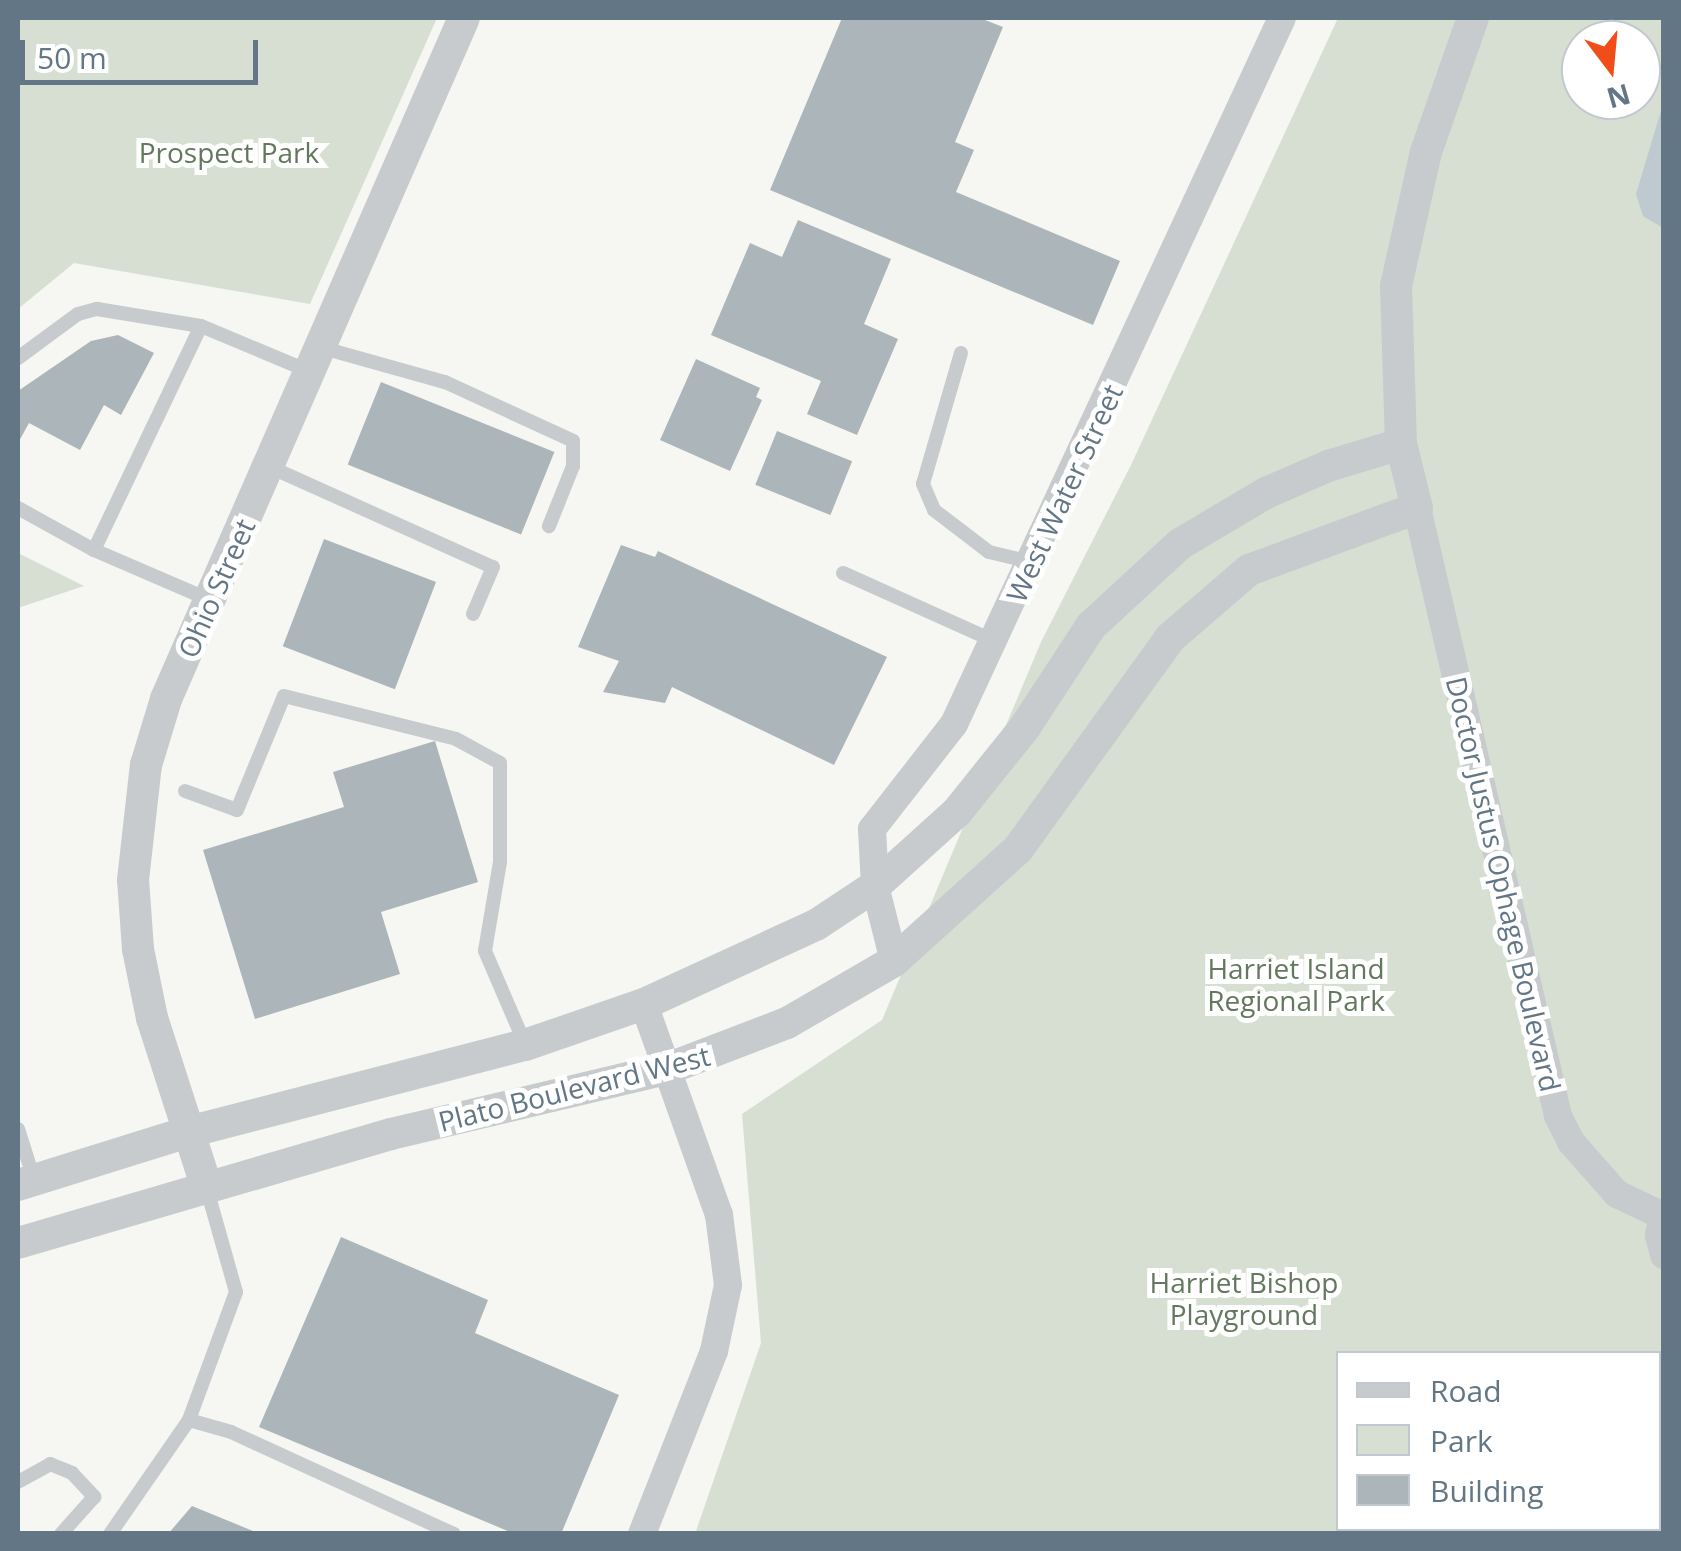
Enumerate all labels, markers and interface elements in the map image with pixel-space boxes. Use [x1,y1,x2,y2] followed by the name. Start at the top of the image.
[25,20,262,82] scale bar
[1561,20,1661,120] north arrow
[37,37,107,78] text: 50 m
[1603,76,1635,118] text: N
[139,135,319,169] park label: Prospect Park
[999,379,1129,607] street label: West Water Street
[170,513,262,663] street label: Ohio Street
[1440,673,1568,1095] street label: Doctor Justus Ophage Boulevard
[1207,951,1385,1017] park label: Harriet Island Regional Park
[435,1038,713,1138] street label: Plato Boulevard West
[1150,1265,1338,1331] park label: Harriet Bishop Playground
[1336,1351,1661,1531] legend
[1430,1370,1502,1411] text: Road
[1430,1420,1493,1461] text: Park
[1430,1470,1544,1511] text: Building

